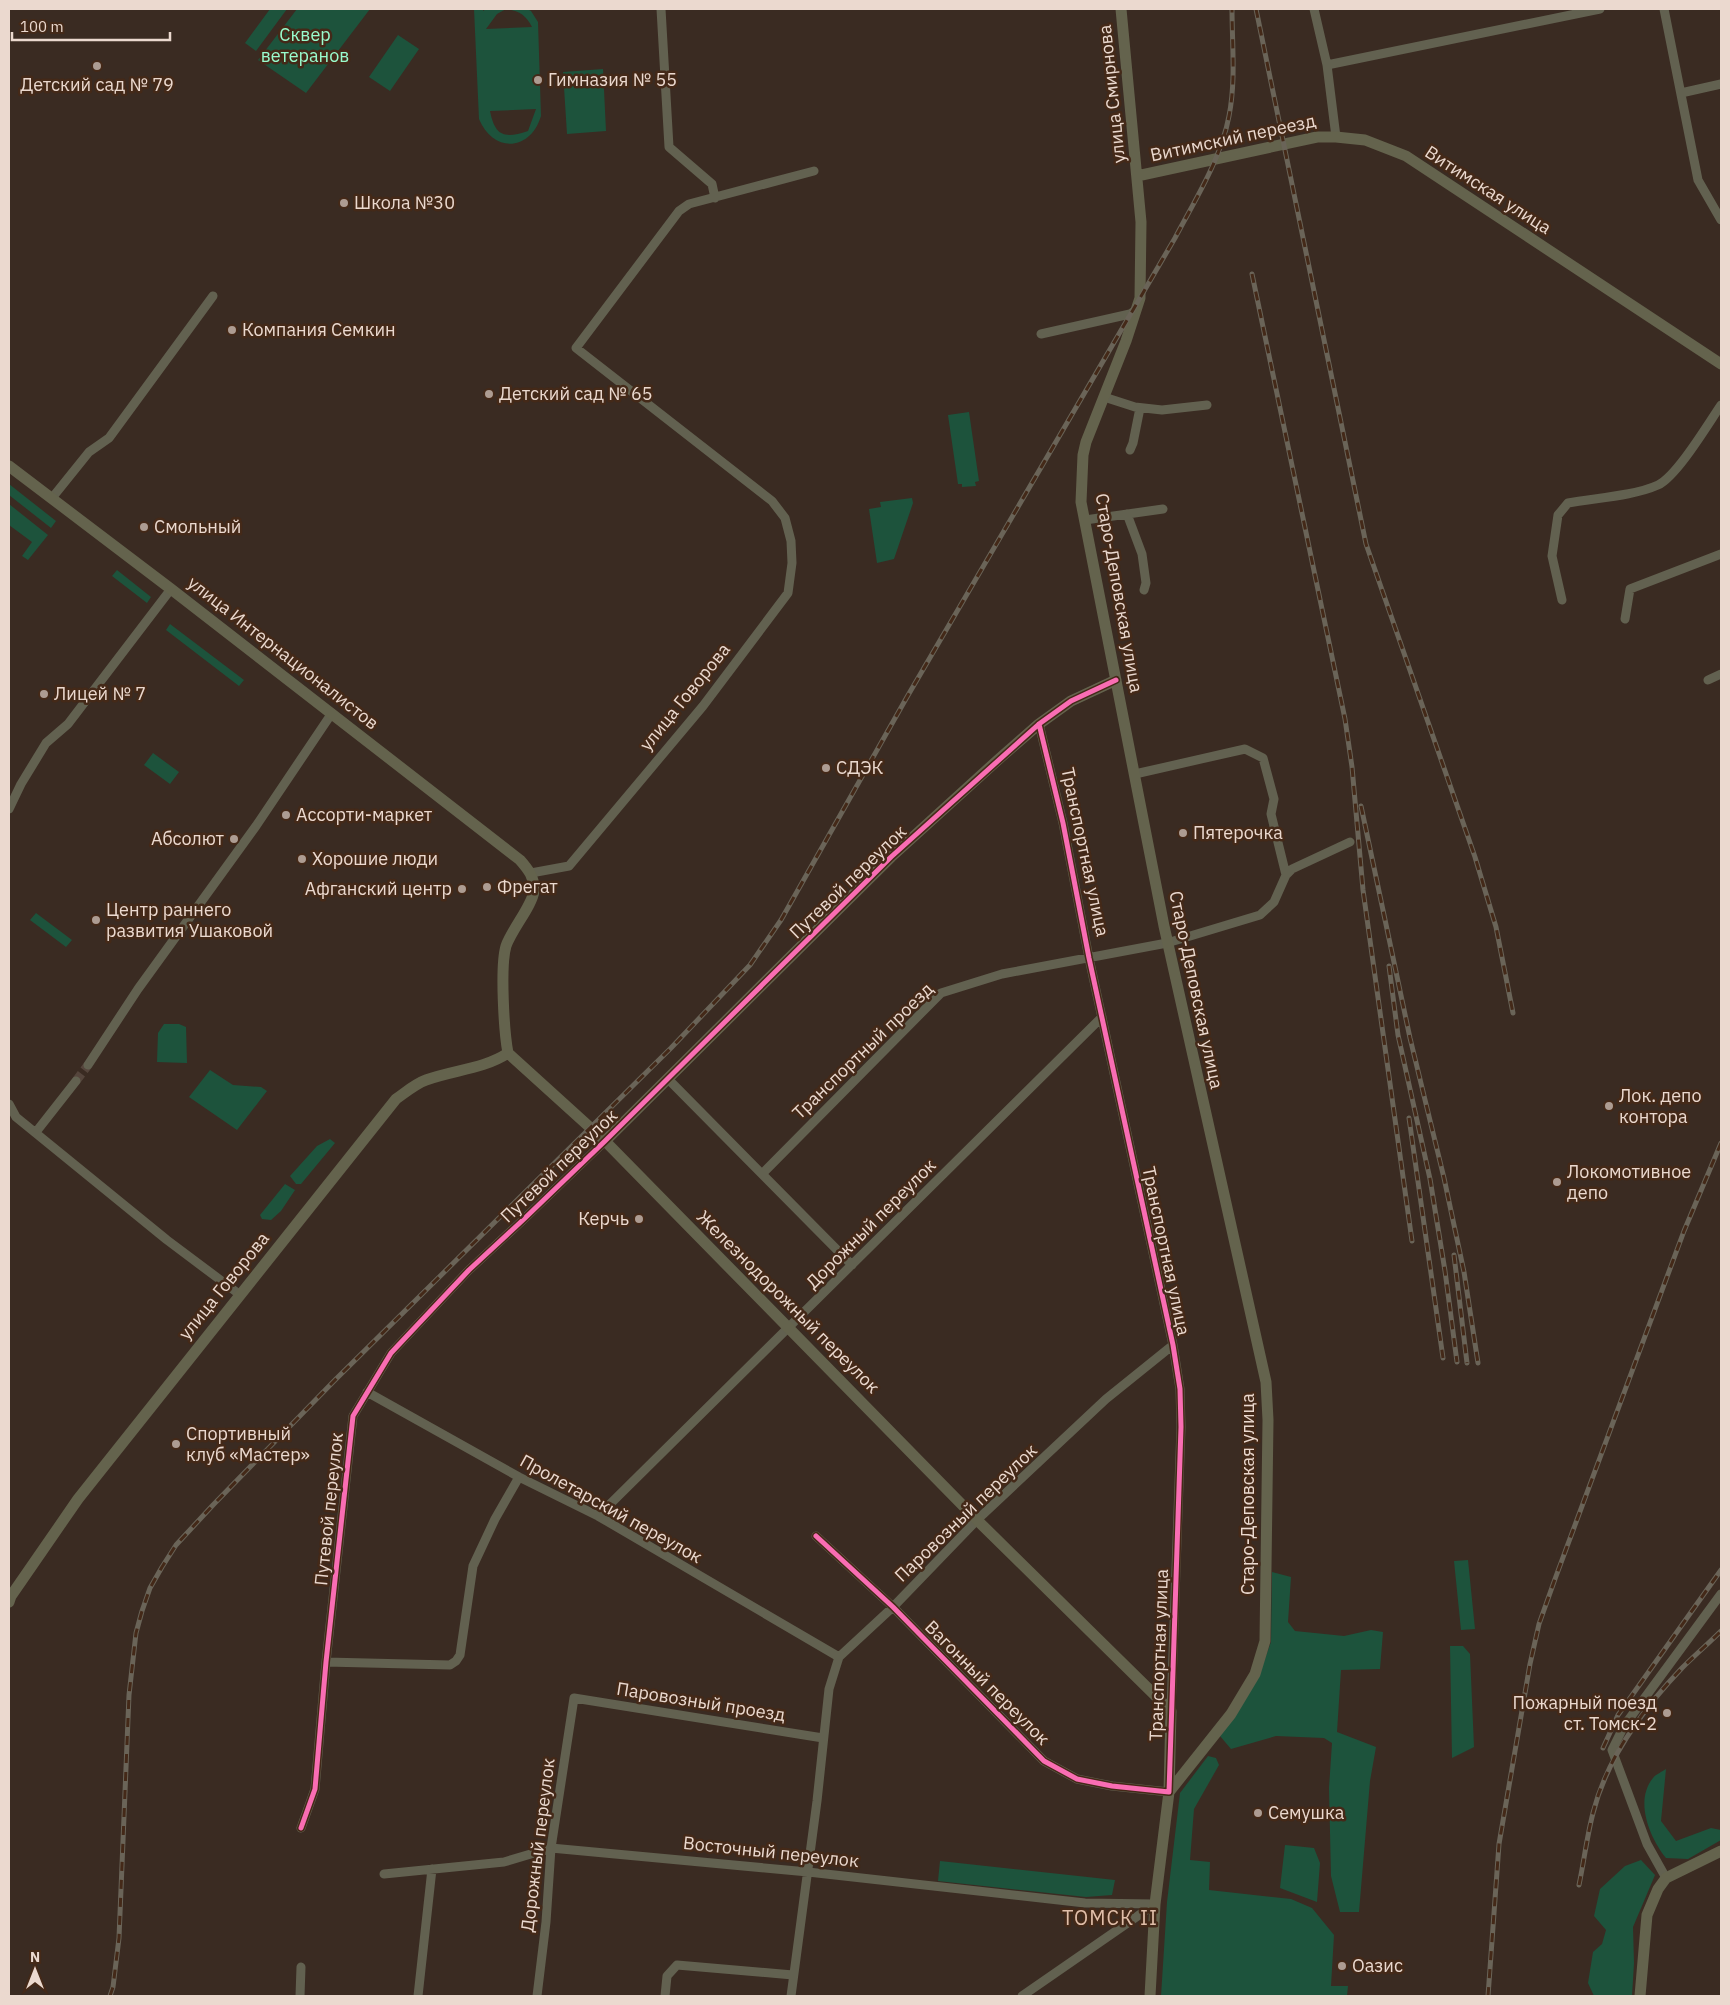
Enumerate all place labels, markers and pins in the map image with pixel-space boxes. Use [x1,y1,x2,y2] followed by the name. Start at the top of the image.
[91,60,103,72] marker: Детский сад № 79
[548,68,677,91] place label: Гимназия № 55
[20,73,174,96] place label: Детский сад № 79
[532,74,544,86] marker: Гимназия № 55
[354,191,455,214] place label: Школа №30
[338,197,350,209] marker: Школа №30
[242,318,396,341] place label: Компания Семкин
[226,324,238,336] marker: Компания Семкин
[499,382,653,405] place label: Детский сад № 65
[483,388,495,400] marker: Детский сад № 65
[154,515,241,538] place label: Смольный
[138,521,150,533] marker: Смольный
[54,682,146,705] place label: Лицей № 7
[38,688,50,700] marker: Лицей № 7
[836,756,884,779] place label: СДЭК
[820,762,832,774] marker: СДЭК
[296,803,433,826] place label: Ассорти-маркет
[280,809,292,821] marker: Ассорти-маркет
[1193,821,1283,844] place label: Пятерочка
[151,827,224,850] place label: Абсолют
[1177,827,1189,839] marker: Пятерочка
[228,833,240,845] marker: Абсолют
[312,847,438,870] place label: Хорошие люди
[296,853,308,865] marker: Хорошие люди
[497,875,558,898] place label: Фрегат
[305,877,452,900] place label: Афганский центр
[481,881,493,893] marker: Фрегат
[456,883,468,895] marker: Афганский центр
[106,898,273,942] place label: Центр раннего развития Ушаковой
[90,914,102,926] marker: Центр раннего развития Ушаковой
[1619,1084,1701,1128] place label: Лок. депо контора
[1603,1100,1615,1112] marker: Лок. депо контора
[1567,1160,1691,1204] place label: Локомотивное депо
[1551,1176,1563,1188] marker: Локомотивное депо
[578,1207,629,1230] place label: Керчь
[633,1213,645,1225] marker: Керчь
[186,1422,310,1466] place label: Спортивный клуб «Мастер»
[170,1438,182,1450] marker: Спортивный клуб «Мастер»
[1513,1691,1657,1735] place label: Пожарный поезд ст. Томск-2
[1661,1707,1673,1719] marker: Пожарный поезд ст. Томск-2
[1268,1801,1345,1824] place label: Семушка
[1252,1807,1264,1819] marker: Семушка
[1352,1954,1403,1977] place label: Оазис
[1336,1960,1348,1972] marker: Оазис

